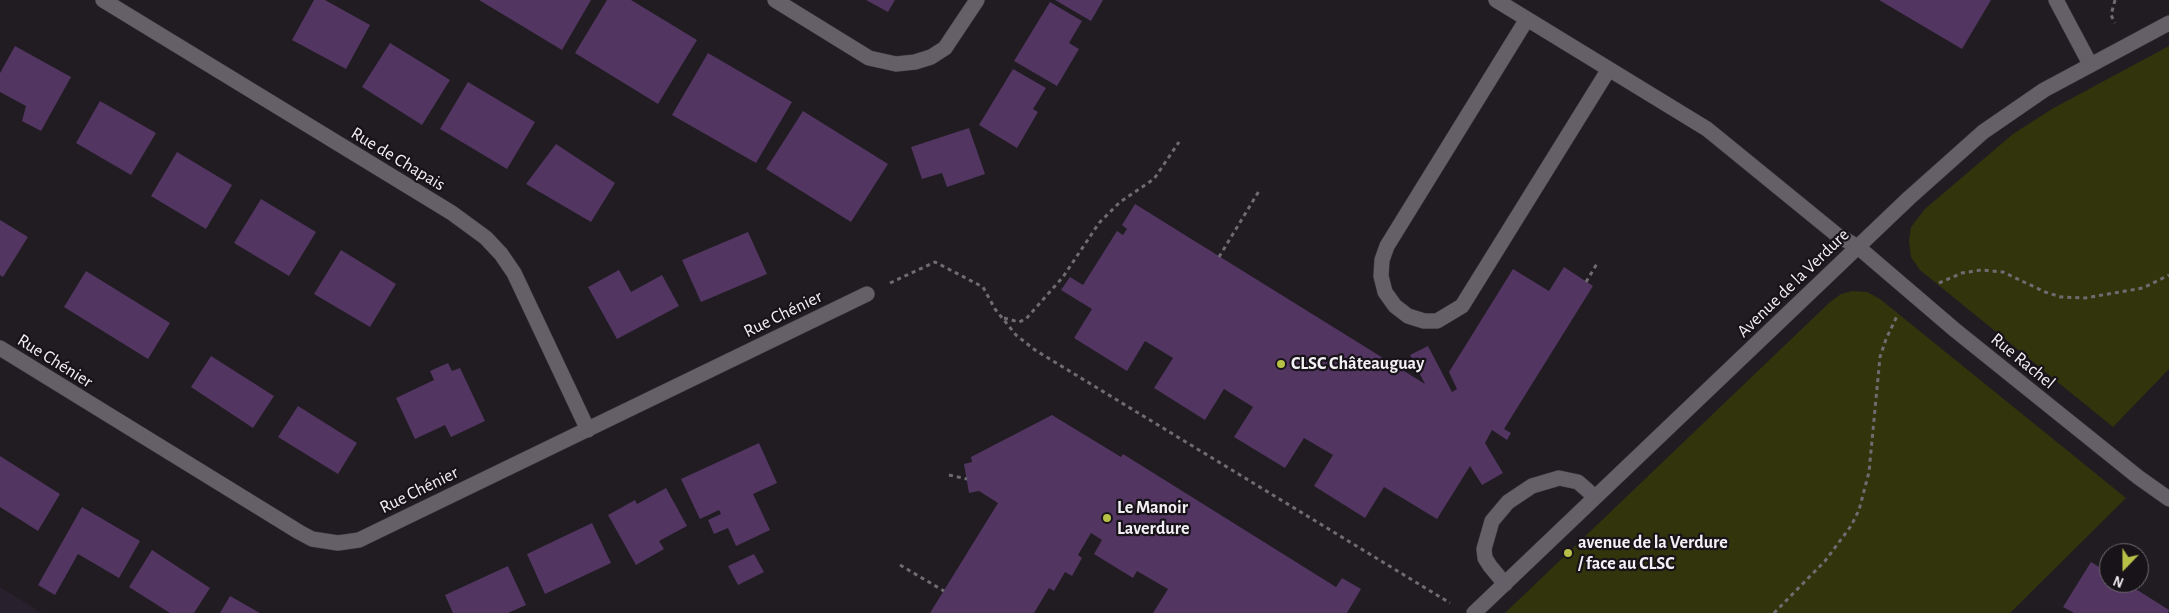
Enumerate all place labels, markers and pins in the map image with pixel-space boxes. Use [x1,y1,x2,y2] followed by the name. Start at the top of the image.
[1291,353,1424,375] place label: CLSC Châteauguay
[1275,358,1287,370] marker: CLSC Châteauguay
[1117,497,1189,540] place label: Le Manoir Laverdure
[1101,512,1113,524] marker: Le Manoir Laverdure
[1578,532,1728,574] place label: avenue de la Verdure / face au CLSC
[1562,547,1574,559] marker: avenue de la Verdure / face au CLSC

